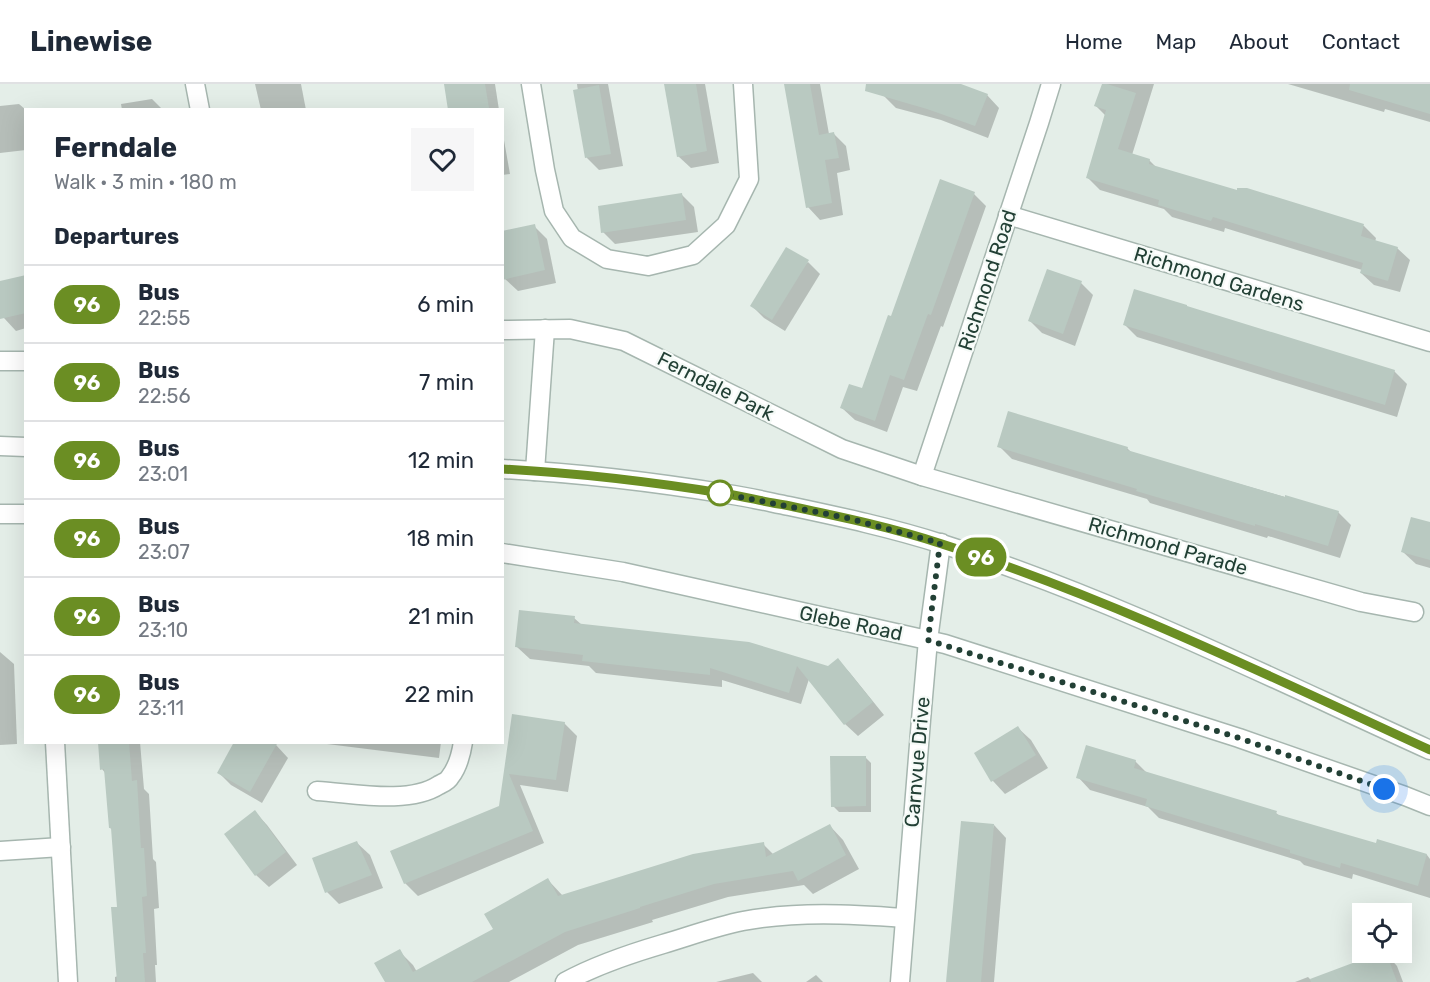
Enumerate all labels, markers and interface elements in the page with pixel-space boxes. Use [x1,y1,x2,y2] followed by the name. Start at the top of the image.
[30,25,153,58] text: Linewise
[1065,29,1122,54] text: Home
[1155,29,1196,54] text: Map
[1229,29,1289,54] text: About
[1322,29,1400,54] text: Contact
[411,128,474,191] button: heart
[54,131,177,164] text: Ferndale
[54,170,237,194] text: Walk · 3 min · 180 m
[953,207,1021,353] street label: Richmond Road
[54,223,179,250] text: Departures
[1131,242,1307,316] street label: Richmond Gardens
[138,279,180,306] text: Bus
[417,291,474,318] text: 6 min
[73,292,101,317] text: 96
[138,306,190,330] text: 22:55
[654,346,779,426] street label: Ferndale Park
[138,357,180,384] text: Bus
[419,369,474,396] text: 7 min
[73,370,101,395] text: 96
[138,384,191,408] text: 22:56
[138,435,180,462] text: Bus
[408,447,474,474] text: 12 min
[73,448,101,473] text: 96
[138,462,188,486] text: 23:01
[707,480,733,506] unlabelled marker
[1086,512,1250,580] street label: Richmond Parade
[138,513,180,540] text: Bus
[407,525,474,552] text: 18 min
[73,526,101,551] text: 96
[954,538,1008,576] line badge: 96
[138,540,190,564] text: 23:07
[967,545,995,570] text: 96
[138,591,180,618] text: Bus
[797,600,905,646] street label: Glebe Road
[408,603,474,630] text: 21 min
[73,604,101,629] text: 96
[138,618,188,642] text: 23:10
[138,669,180,696] text: Bus
[405,681,474,708] text: 22 min
[73,682,101,707] text: 96
[138,696,184,720] text: 23:11
[899,696,935,828] street label: Carnvue Drive
[1369,774,1399,804] your location
[1352,903,1412,963] map controls
[1352,903,1412,963] button: locate

